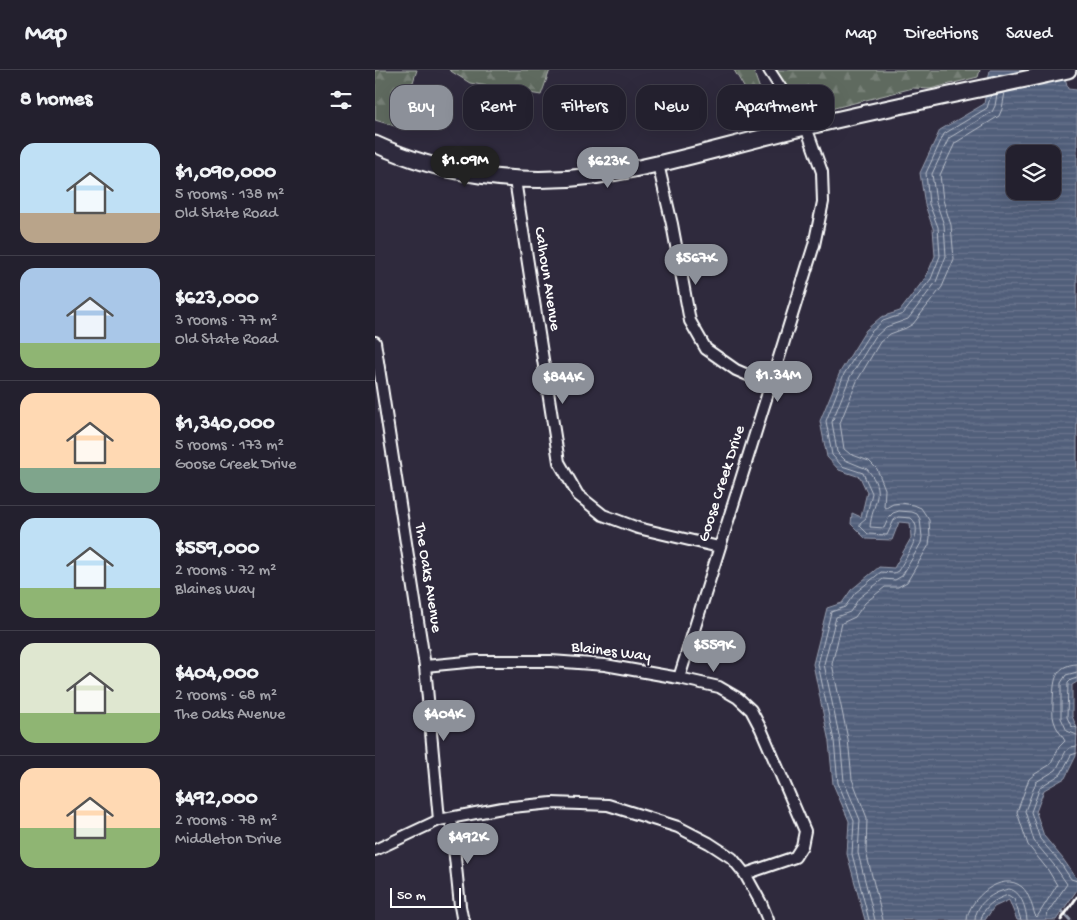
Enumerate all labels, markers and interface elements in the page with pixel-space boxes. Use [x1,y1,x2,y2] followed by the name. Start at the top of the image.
[25,20,67,49] text: Map
[845,24,877,45] text: Map
[905,24,978,45] text: Directions
[1006,24,1052,45] text: Saved
[390,85,453,130] chip: Buy
[463,85,533,130] chip: Rent
[543,85,626,130] chip: Filters
[636,85,707,130] chip: New
[717,85,834,130] chip: Apartment
[327,86,355,114] icon: filters
[20,88,92,113] text: 8 homes
[1006,145,1061,200] map controls
[1006,145,1061,200] button: layers
[424,146,506,188] pin: $1.09M
[573,146,643,189] pin: $623K
[442,152,488,171] text: $1.09M
[588,153,628,172] text: $623K
[175,161,276,186] text: $1,090,000
[60,163,120,223] icon: home
[175,186,284,205] text: 5 rooms · 138 m²
[175,205,278,224] text: Old State Road
[528,226,564,333] street label: Calhoun Avenue
[661,244,731,286] pin: $567K
[676,250,716,269] text: $567K
[175,287,259,312] text: $623,000
[60,288,120,348] icon: home
[175,312,277,331] text: 3 rooms · 77 m²
[175,331,278,350] text: Old State Road
[737,360,819,403] pin: $1.34M
[528,362,598,405] pin: $844K
[755,367,801,386] text: $1.34M
[543,369,583,388] text: $844K
[175,412,275,437] text: $1,340,000
[60,413,120,473] icon: home
[695,423,751,545] street label: Goose Creek Drive
[175,437,284,456] text: 5 rooms · 173 m²
[175,456,296,475] text: Goose Creek Drive
[409,521,445,635] street label: The Oaks Avenue
[175,537,259,562] text: $559,000
[60,538,120,598] icon: home
[175,562,276,581] text: 2 rooms · 72 m²
[175,581,255,600] text: Blaines Way
[679,630,749,673] pin: $559K
[694,637,734,656] text: $559K
[569,639,652,667] street label: Blaines Way
[175,662,259,687] text: $404,000
[60,663,120,723] icon: home
[175,687,277,706] text: 2 rooms · 68 m²
[409,700,479,742] pin: $404K
[175,706,285,725] text: The Oaks Avenue
[424,706,464,725] text: $404K
[175,787,258,812] text: $492,000
[60,788,120,848] icon: home
[175,812,277,831] text: 2 rooms · 78 m²
[433,822,503,865] pin: $492K
[448,829,488,848] text: $492K
[175,831,281,850] text: Middleton Drive
[390,885,461,908] scale bar
[397,888,426,905] text: 50 m

